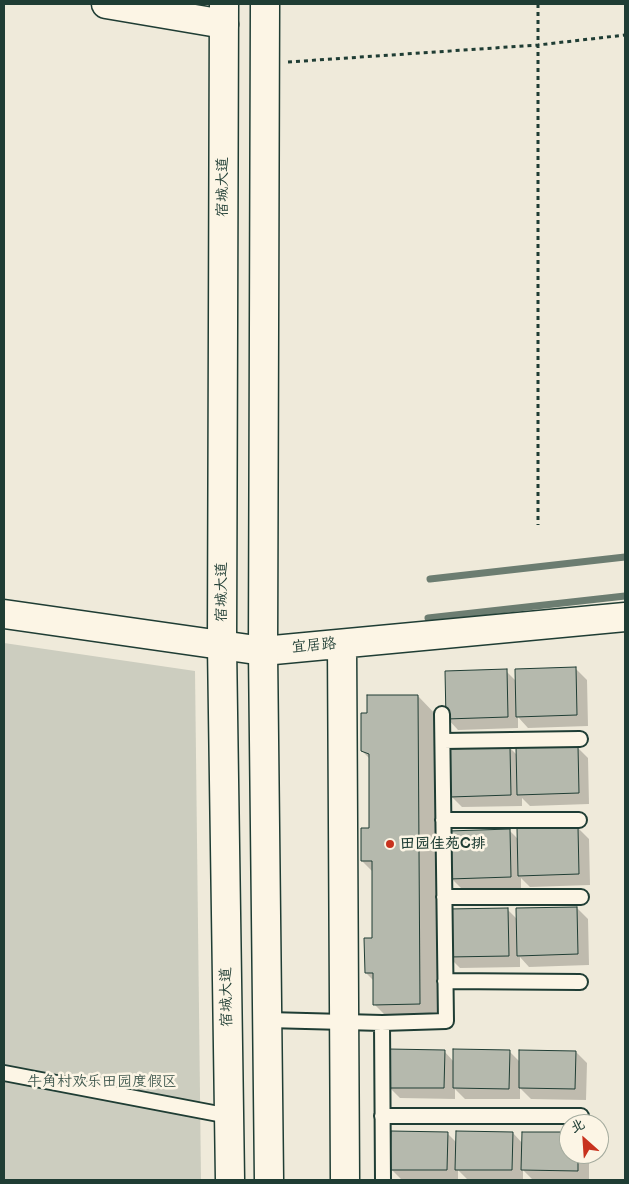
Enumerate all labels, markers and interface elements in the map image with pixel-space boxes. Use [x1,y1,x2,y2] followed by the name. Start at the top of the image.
[214,157,232,217] street label: 宿城大道
[213,562,231,622] street label: 宿城大道
[291,635,337,657] street label: 宜居路
[400,835,486,853] place label: 田园佳苑C排
[384,838,396,850] marker: 田园佳苑C排
[217,967,237,1027] street label: 宿城大道
[27,1073,177,1091] park label: 牛角村欢乐田园度假区
[559,1114,609,1164] north arrow
[568,1115,588,1137] text: 北

